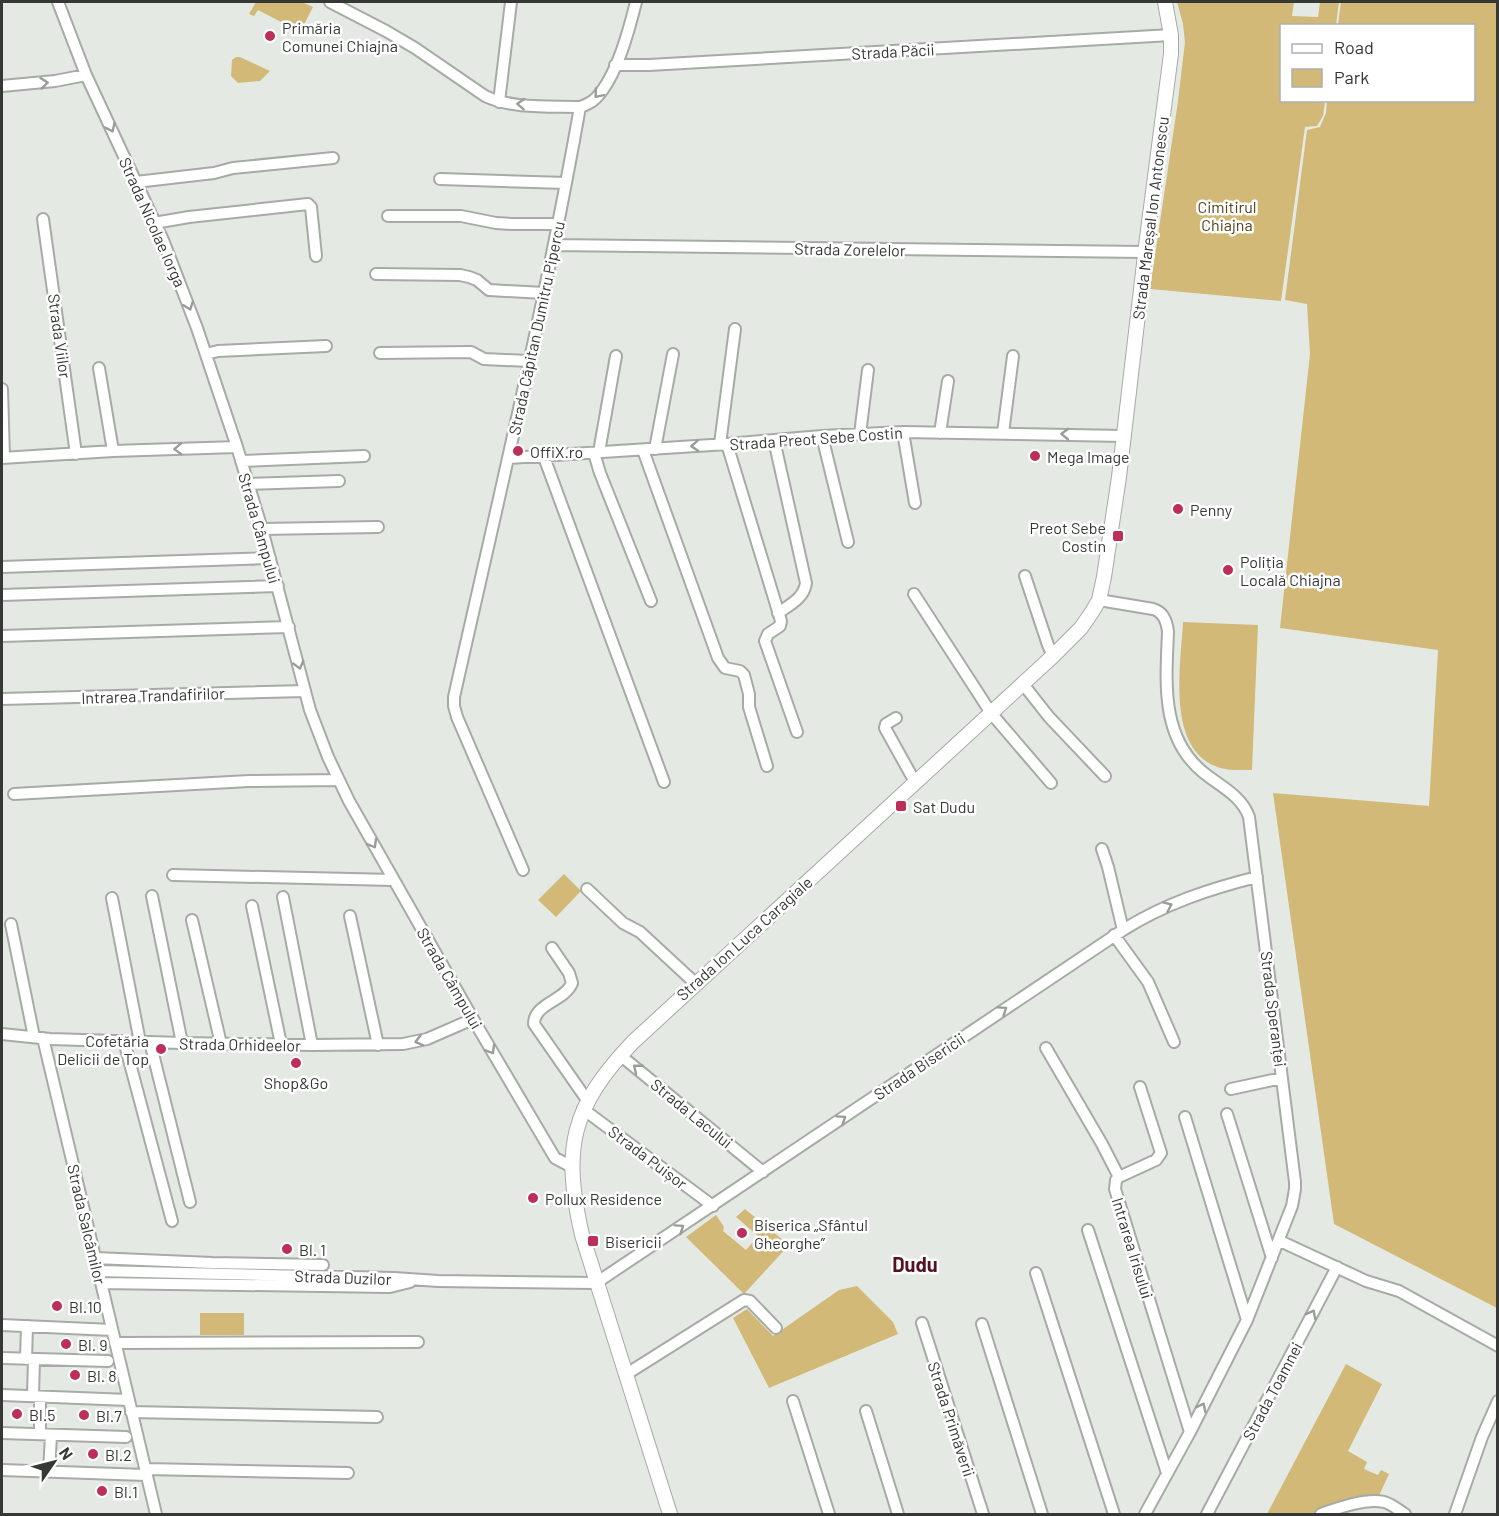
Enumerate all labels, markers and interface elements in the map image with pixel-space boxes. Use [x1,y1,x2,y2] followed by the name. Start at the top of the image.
[282,18,398,55] place label: Primăria Comunei Chiajna
[1280,24,1475,102] legend
[263,29,277,43] marker: Primăria Comunei Chiajna
[1334,36,1374,58] text: Road
[851,39,935,63] street label: Strada Păcii
[1334,66,1369,88] text: Park
[40,77,49,90] one-way arrow
[595,87,606,98] one-way arrow
[517,98,526,111] one-way arrow
[1128,115,1172,321] street label: Strada Mareșal Ion Antonescu
[103,121,115,132] one-way arrow
[116,154,190,290] street label: Strada Nicolae Iorga
[1197,197,1257,234] park label: Cimitirul Chiajna
[504,219,568,437] street label: Strada Căpitan Dumitru Pipercu
[794,239,906,259] street label: Strada Zorelelor
[45,293,75,380] street label: Strada Viilor
[182,300,194,311] one-way arrow
[729,422,903,454] street label: Strada Preot Sebe Costin
[1061,428,1070,441] one-way arrow
[690,439,699,452] one-way arrow
[530,442,583,461] place label: OffiX.ro
[174,443,183,456] one-way arrow
[511,444,525,458] marker: OffiX.ro
[1047,447,1130,466] place label: Mega Image
[1028,449,1042,463] marker: Mega Image
[235,471,285,585] street label: Strada Câmpului
[1190,500,1233,519] place label: Penny
[1171,502,1185,516] marker: Penny
[1030,518,1106,555] place label: Preot Sebe Costin
[1111,529,1125,543] marker: Preot Sebe Costin
[1240,552,1341,589] place label: Poliția Locală Chiajna
[1221,563,1235,577] marker: Poliția Locală Chiajna
[291,660,304,670] one-way arrow
[81,683,225,707] street label: Intrarea Trandafirilor
[913,797,975,816] place label: Sat Dudu
[894,799,908,813] marker: Sat Dudu
[366,838,378,848] one-way arrow
[672,872,816,1004] street label: Strada Ion Luca Caragiale
[1162,901,1173,913] one-way arrow
[413,924,487,1032] street label: Strada Câmpului
[1257,950,1291,1068] street label: Strada Speranței
[997,1006,1008,1017] one-way arrow
[870,1028,968,1104] street label: Strada Bisericii
[57,1031,149,1068] place label: Cofetăria Delicii de Top
[179,1033,301,1055] street label: Strada Orhideelor
[414,1034,425,1046] one-way arrow
[154,1042,168,1056] marker: Cofetăria Delicii de Top
[484,1044,496,1054] one-way arrow
[289,1056,303,1070] marker: Shop&Go
[632,1064,643,1075] one-way arrow
[264,1073,328,1092] place label: Shop&Go
[647,1074,737,1152] street label: Strada Lacului
[835,1115,846,1126] one-way arrow
[605,1121,691,1193] street label: Strada Puișor
[64,1162,110,1286] street label: Strada Salcâmilor
[545,1189,662,1208] place label: Pollux Residence
[526,1191,540,1205] marker: Pollux Residence
[1109,1195,1157,1301] street label: Intrarea Irisului
[754,1215,868,1252] place label: Biserica „Sfântul Gheorghe”
[673,1224,684,1235] one-way arrow
[735,1226,749,1240] marker: Biserica „Sfântul Gheorghe”
[605,1232,662,1251] place label: Bisericii
[586,1234,600,1248] marker: Bisericii
[299,1240,326,1259] place label: Bl. 1
[280,1242,294,1256] marker: Bl. 1
[892,1252,938,1276] district label: Dudu
[294,1266,392,1288] street label: Strada Duzilor
[69,1297,102,1316] place label: Bl.10
[50,1299,64,1313] marker: Bl.10
[1305,1310,1316,1320] one-way arrow
[78,1335,108,1354] place label: Bl. 9
[59,1337,73,1351] marker: Bl. 9
[1238,1339,1306,1443] street label: Strada Toamnei
[924,1359,980,1479] street label: Strada Primăverii
[87,1366,117,1385] place label: Bl. 8
[68,1368,82,1382] marker: Bl. 8
[1195,1403,1207,1414] one-way arrow
[29,1405,55,1424] place label: Bl.5
[96,1406,122,1425] place label: Bl.7
[10,1407,24,1421] marker: Bl.5
[77,1408,91,1422] marker: Bl.7
[24,1432,84,1492] north arrow
[56,1443,78,1463] text: N
[105,1445,132,1464] place label: Bl.2
[86,1447,100,1461] marker: Bl.2
[114,1482,138,1501] place label: Bl.1
[95,1484,109,1498] marker: Bl.1

